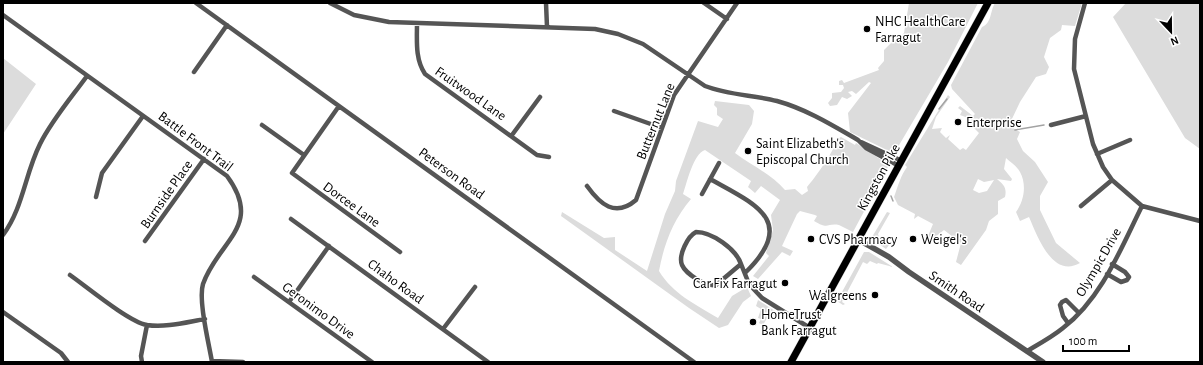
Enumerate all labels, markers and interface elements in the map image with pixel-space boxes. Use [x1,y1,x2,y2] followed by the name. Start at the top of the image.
[1151,12,1191,52] north arrow
[875,15,965,45] place label: NHC HealthCare Farragut
[862,24,872,34] marker: NHC HealthCare Farragut
[1169,34,1180,47] text: N
[432,64,509,123] street label: Fruitwood Lane
[634,81,678,162] street label: Butternut Lane
[155,109,235,174] street label: Battle Front Trail
[966,116,1022,130] place label: Enterprise
[953,117,963,127] marker: Enterprise
[756,137,849,167] place label: Saint Elizabeth's Episcopal Church
[855,142,903,213] street label: Kingston Pike
[416,145,487,202] street label: Peterson Road
[743,146,753,156] marker: Saint Elizabeth's Episcopal Church
[138,158,195,231] street label: Burnside Place
[320,180,383,230] street label: Dorcee Lane
[1074,226,1124,299] street label: Olympic Drive
[819,233,897,247] place label: CVS Pharmacy
[921,233,967,247] place label: Weigel's
[806,234,816,244] marker: CVS Pharmacy
[908,234,918,244] marker: Weigel's
[365,257,426,307] street label: Chaho Road
[926,268,986,315] street label: Smith Road
[693,277,778,291] place label: Car Fix Farragut
[780,278,790,288] marker: Car Fix Farragut
[280,280,357,342] street label: Geronimo Drive
[809,289,867,303] place label: Walgreens
[870,290,880,300] marker: Walgreens
[761,308,837,338] place label: HomeTrust Bank Farragut
[748,317,758,327] marker: HomeTrust Bank Farragut
[1063,327,1129,353] scale bar
[1069,335,1097,347] text: 100 m

